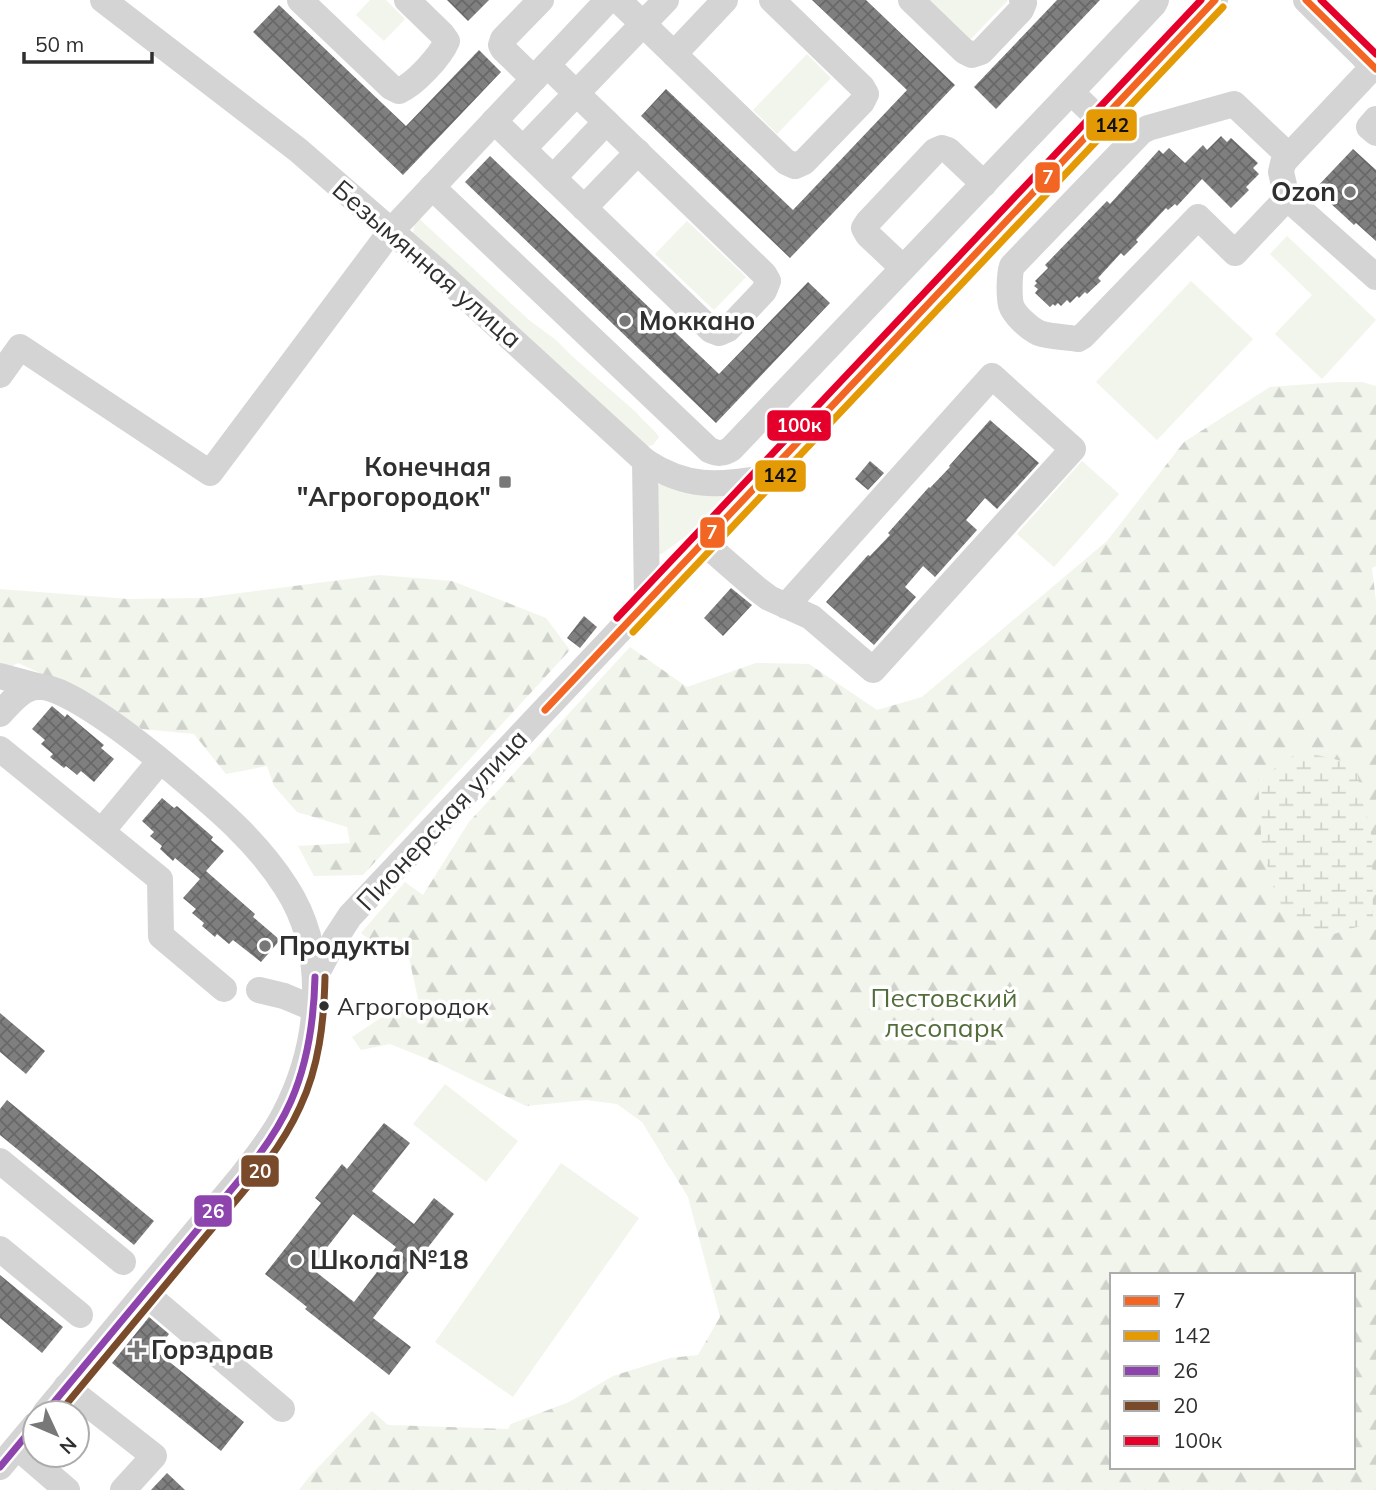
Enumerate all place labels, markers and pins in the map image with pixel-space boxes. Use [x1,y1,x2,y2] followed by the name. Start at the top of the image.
[1271,175,1336,208] place label: Ozon
[1342,184,1358,200] marker: Ozon
[639,304,755,337] place label: Моккано
[617,313,633,329] marker: Моккано
[297,450,491,513] place label: Конечная "Агрогородок"
[497,474,513,490] marker: Конечная "Агрогородок"
[279,929,410,962] place label: Продукты
[257,938,273,954] marker: Продукты
[337,991,489,1021] place label: Агрогородок
[317,999,331,1013] marker: Агрогородок
[310,1243,469,1276] place label: Школа №18
[288,1252,304,1268] marker: Школа №18
[151,1333,274,1366] place label: Горздрав
[129,1342,145,1358] marker: Горздрав

